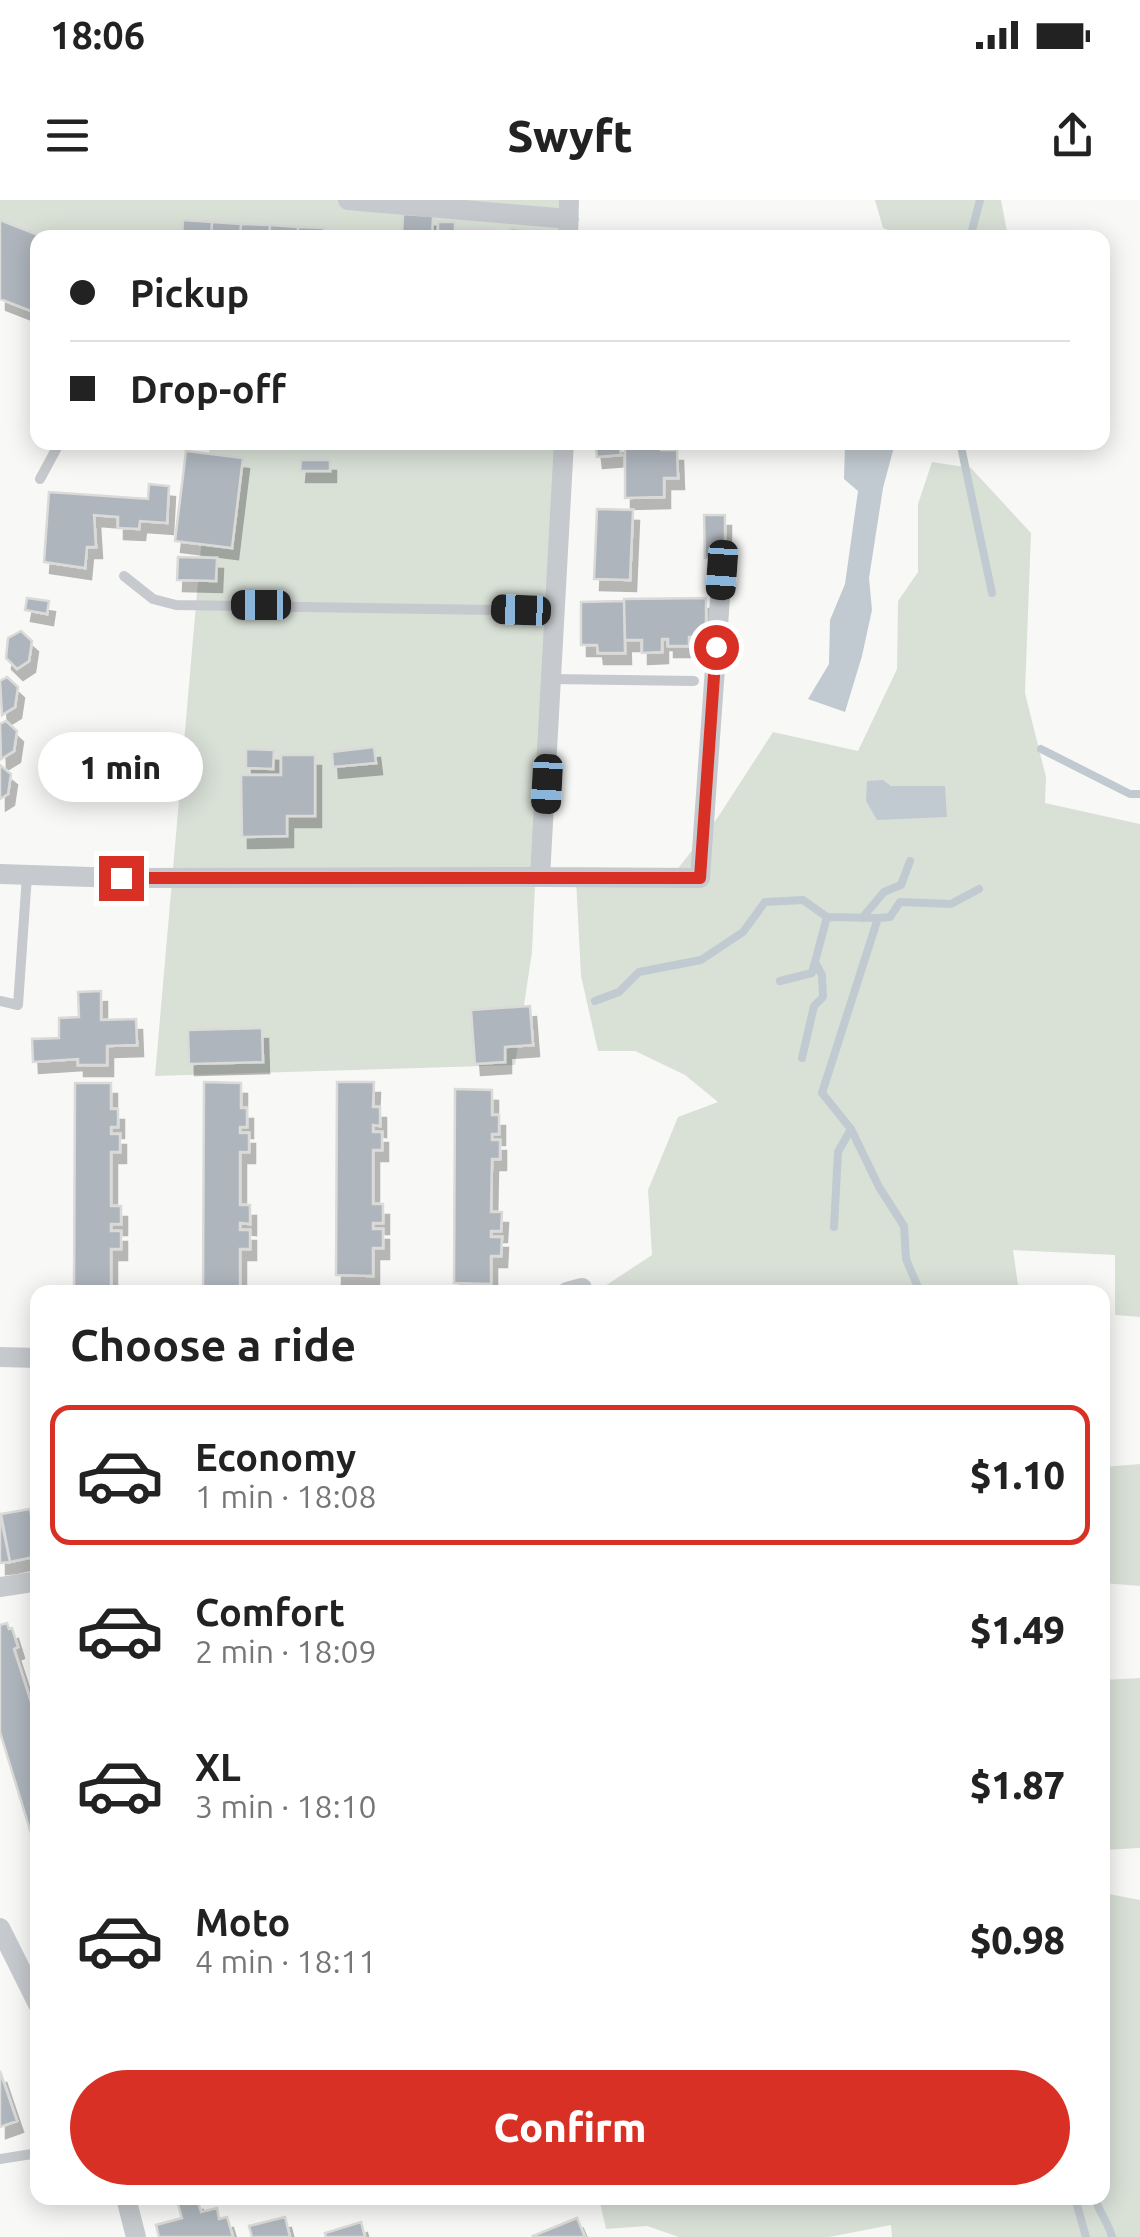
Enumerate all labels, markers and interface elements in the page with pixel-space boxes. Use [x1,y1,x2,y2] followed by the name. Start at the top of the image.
[50,14,145,56] text: 18:06
[40,108,95,163] icon: menu
[1045,108,1100,163] icon: share
[507,110,633,161] text: Swyft
[130,272,249,314] text: Pickup
[130,368,286,410] text: Drop-off
[705,539,739,601] car
[231,590,291,620] car
[490,594,552,626] car
[694,625,739,670] route start
[38,733,204,803] callout: 1 min
[80,749,161,785] text: 1 min
[530,753,564,815] car
[99,856,144,901] route end
[70,1319,356,1370] text: Choose a ride
[75,1430,165,1520] icon: car
[195,1436,356,1478] text: Economy
[970,1454,1065,1496] text: $1.10
[195,1478,377,1514] text: 1 min · 18:08
[75,1585,165,1675] icon: car
[195,1591,345,1633] text: Comfort
[970,1609,1065,1651] text: $1.49
[195,1633,377,1669] text: 2 min · 18:09
[75,1740,165,1830] icon: car
[195,1746,241,1788] text: XL
[970,1764,1065,1806] text: $1.87
[195,1788,377,1824] text: 3 min · 18:10
[75,1895,165,1985] icon: car
[195,1901,290,1943] text: Moto
[970,1919,1065,1961] text: $0.98
[195,1943,377,1979] text: 4 min · 18:11
[70,2070,1070,2185] button: Confirm

